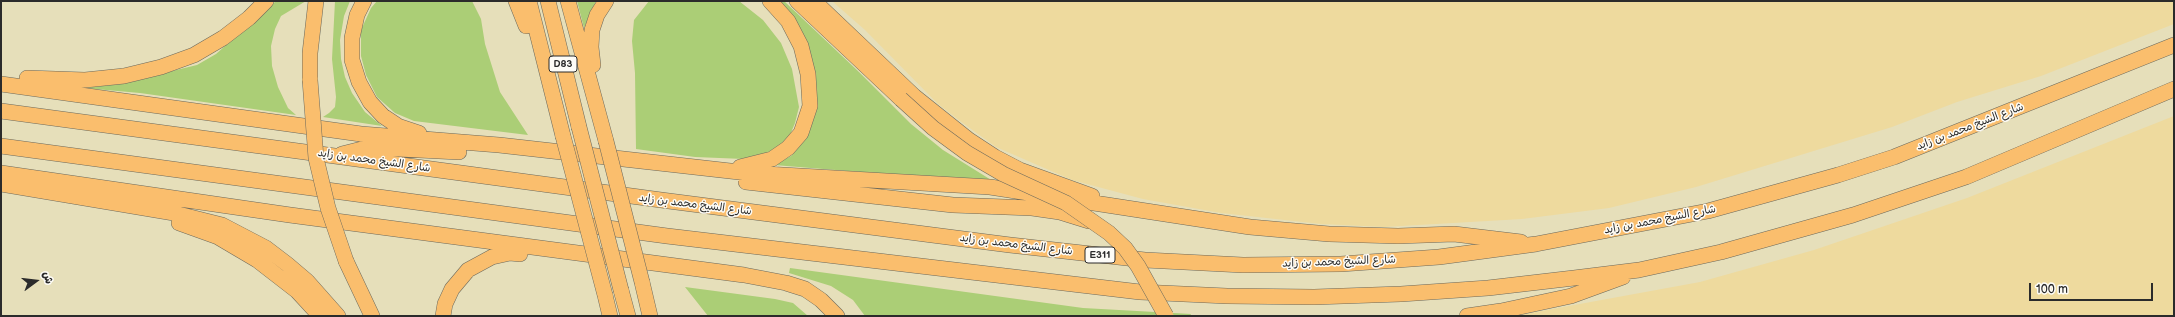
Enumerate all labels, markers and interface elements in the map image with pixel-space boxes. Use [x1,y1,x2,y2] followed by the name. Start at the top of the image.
[549,56,577,72] road number: D83
[1915,100,2025,154] street label: شارع الشيخ محمد بن زايد
[317,147,431,175] street label: شارع الشيخ محمد بن زايد
[638,192,752,218] street label: شارع الشيخ محمد بن زايد
[1603,203,1717,237] street label: شارع الشيخ محمد بن زايد
[959,232,1073,258] street label: شارع الشيخ محمد بن زايد
[1085,247,1115,263] road number: E311
[1282,253,1396,271] street label: شارع الشيخ محمد بن زايد
[16,261,56,301] north arrow
[40,270,56,285] text: ش
[2031,275,2155,301] scale bar
[2036,282,2068,297] text: 100 m

